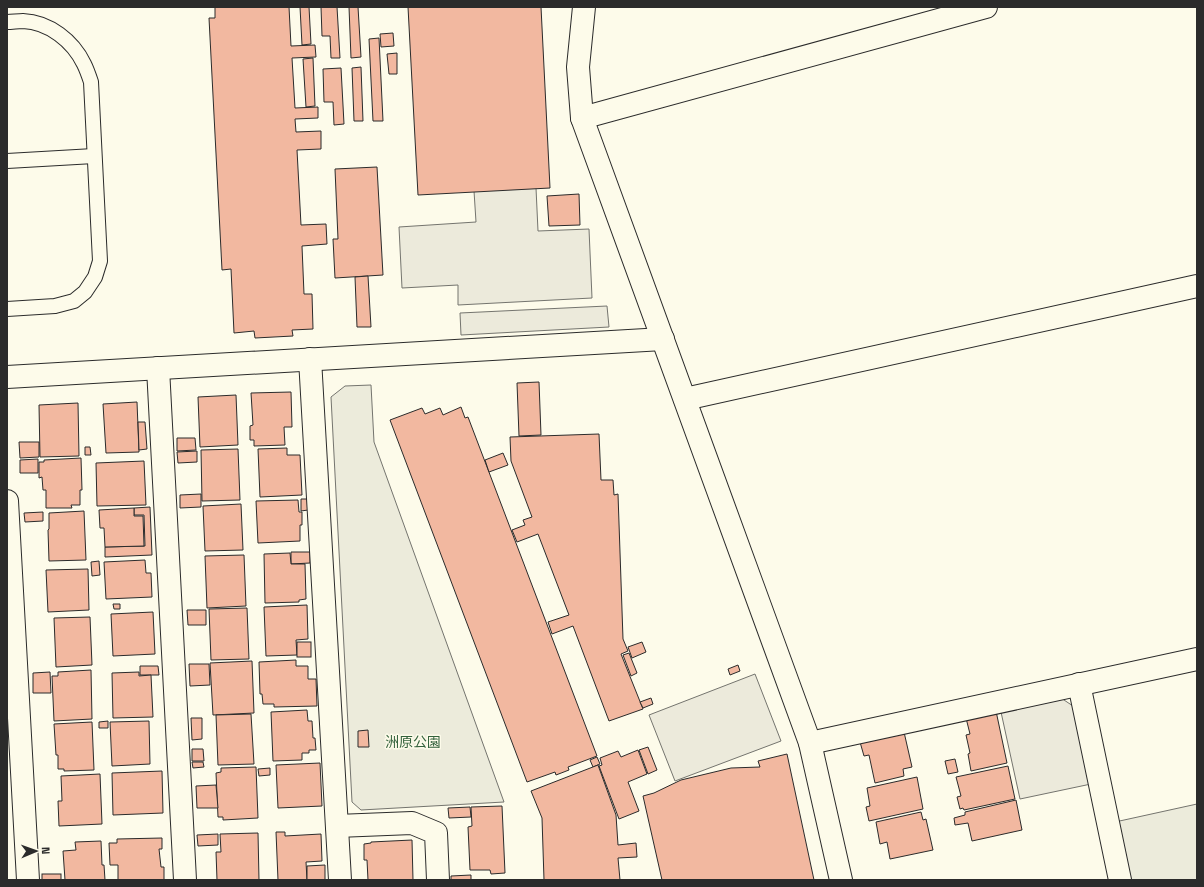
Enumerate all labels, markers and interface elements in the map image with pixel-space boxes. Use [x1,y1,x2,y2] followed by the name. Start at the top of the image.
[385,733,441,751] park label: 洲原公園
[16,831,56,871] north arrow
[39,847,53,855] text: N

